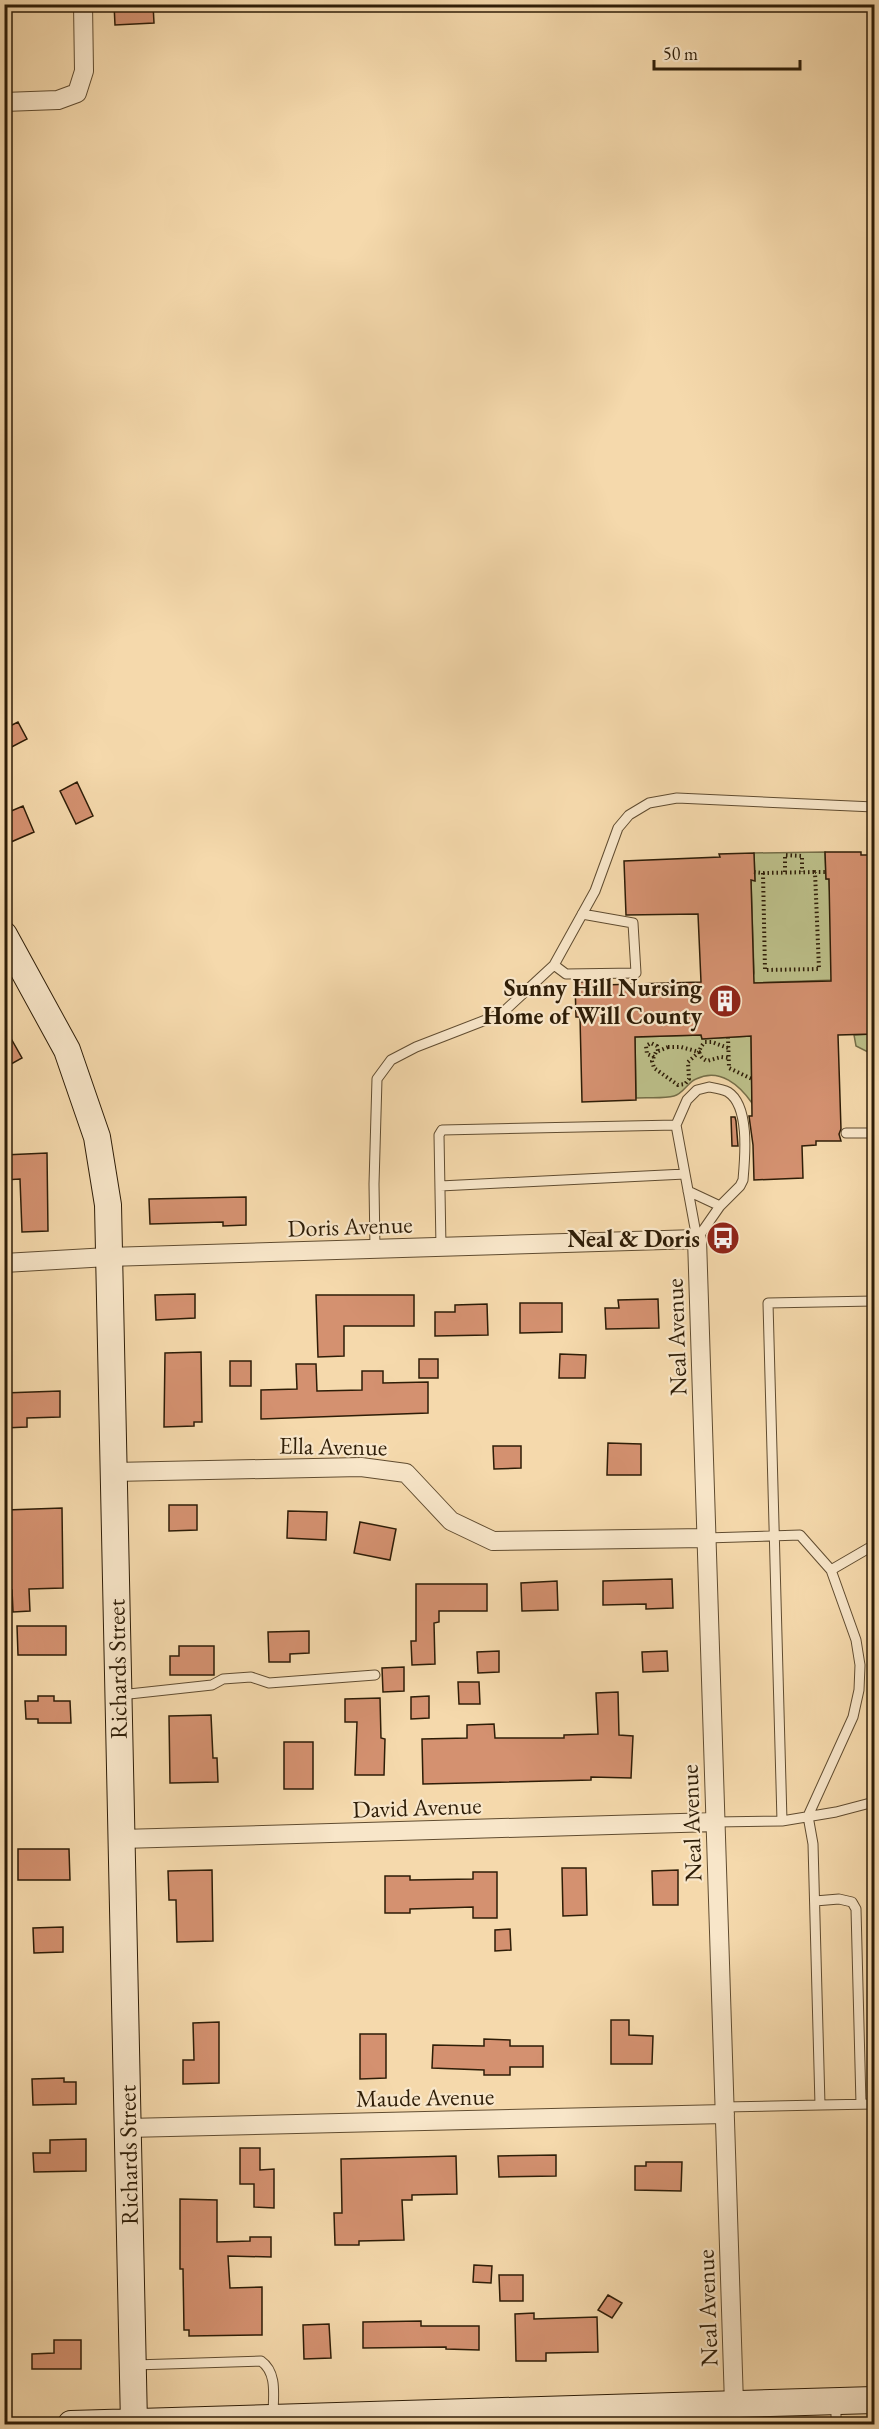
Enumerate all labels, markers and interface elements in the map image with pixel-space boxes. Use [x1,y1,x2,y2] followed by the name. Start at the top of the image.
[654,33,800,71] scale bar
[663,42,698,65] text: 50 m
[483,972,703,1032] place label: Sunny Hill Nursing Home of Will County
[707,983,743,1019] building icon: Sunny Hill Nursing Home of Will County
[287,1208,413,1244] street label: Doris Avenue
[705,1220,741,1256] bus stop icon: Neal & Doris
[567,1223,700,1254] place label: Neal & Doris
[658,1278,694,1396] street label: Neal Avenue
[279,1430,387,1462] street label: Ella Avenue
[100,1598,134,1739] street label: Richards Street
[673,1764,709,1882] street label: Neal Avenue
[352,1789,482,1825] street label: David Avenue
[355,2080,495,2114] street label: Maude Avenue
[111,2084,145,2225] street label: Richards Street
[689,2249,725,2367] street label: Neal Avenue

